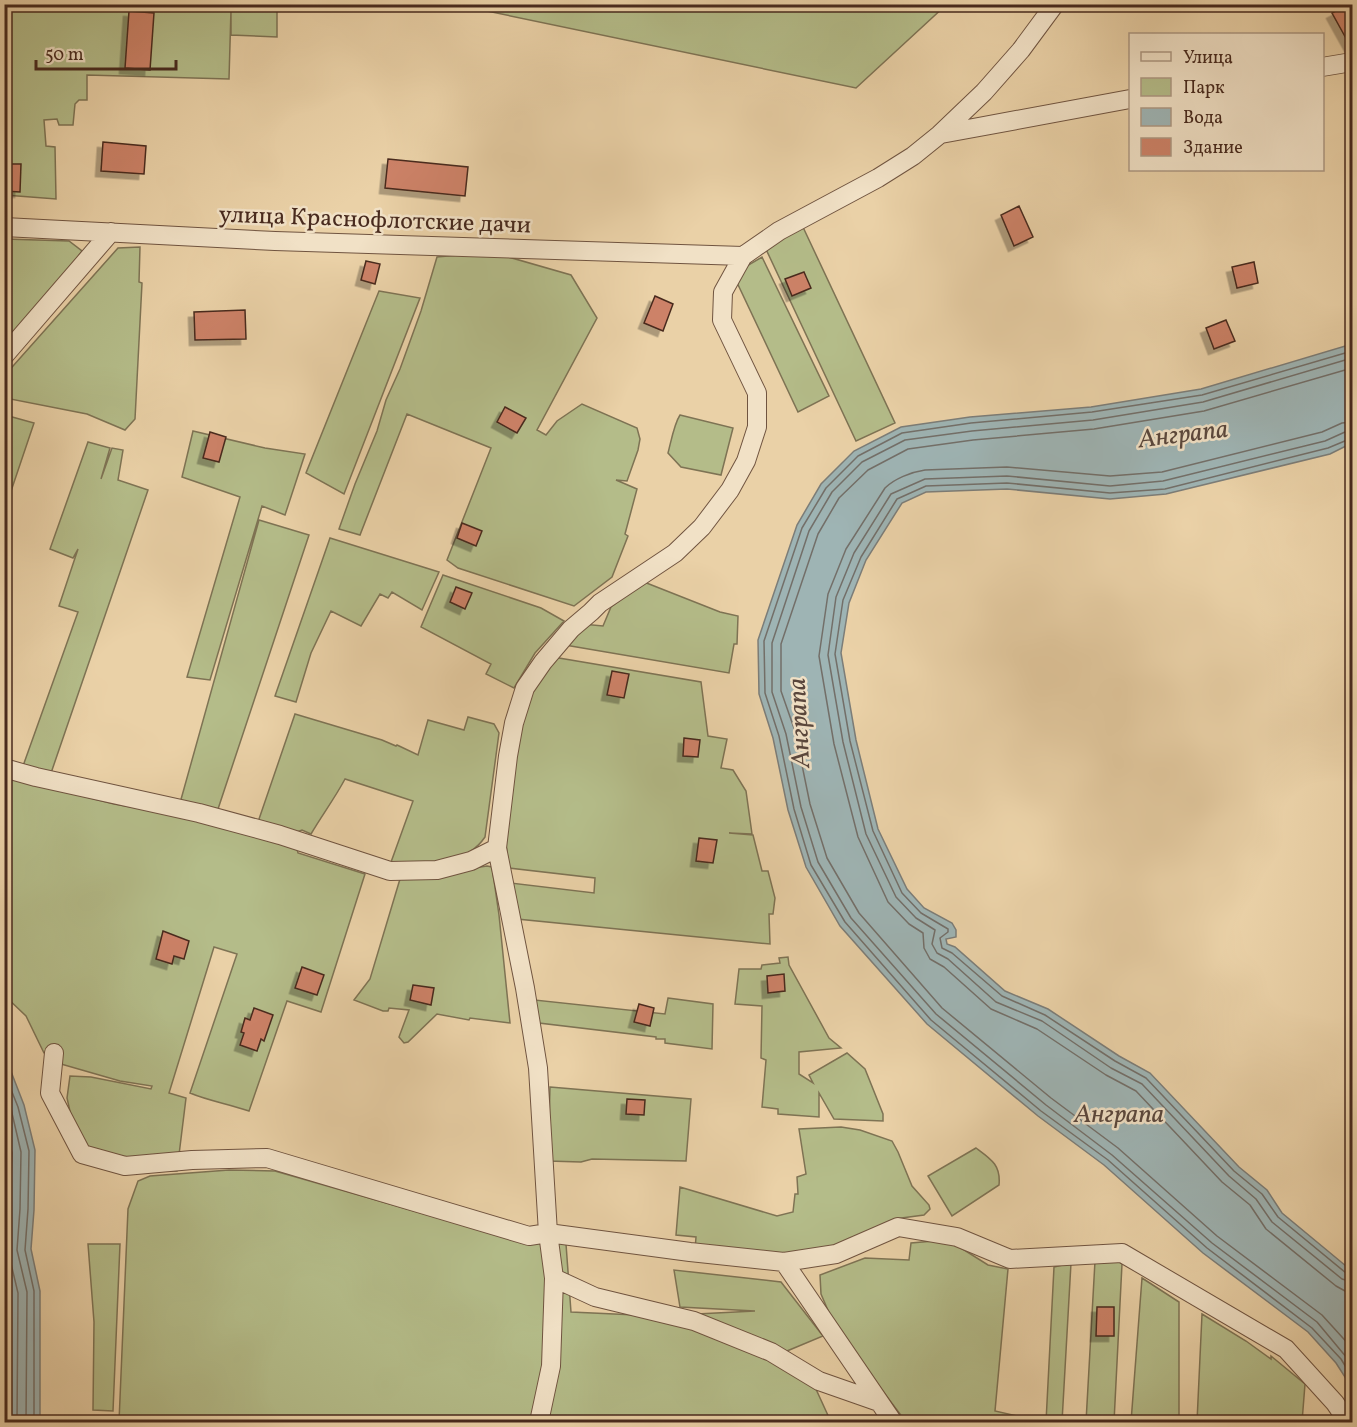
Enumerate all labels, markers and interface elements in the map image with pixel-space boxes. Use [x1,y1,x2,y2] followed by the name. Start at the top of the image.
[36,33,176,71] scale bar
[1129,33,1324,171] legend
[45,43,84,68] text: 50 m
[1183,46,1233,71] text: Улица
[1183,76,1225,101] text: Парк
[1183,106,1223,131] text: Вода
[1183,136,1243,161] text: Здание
[218,199,532,243] street label: улица Краснофлотские дачи
[1135,412,1230,458] water label: Анграпа
[780,677,820,770] water label: Анграпа
[1073,1097,1164,1133] water label: Анграпа

